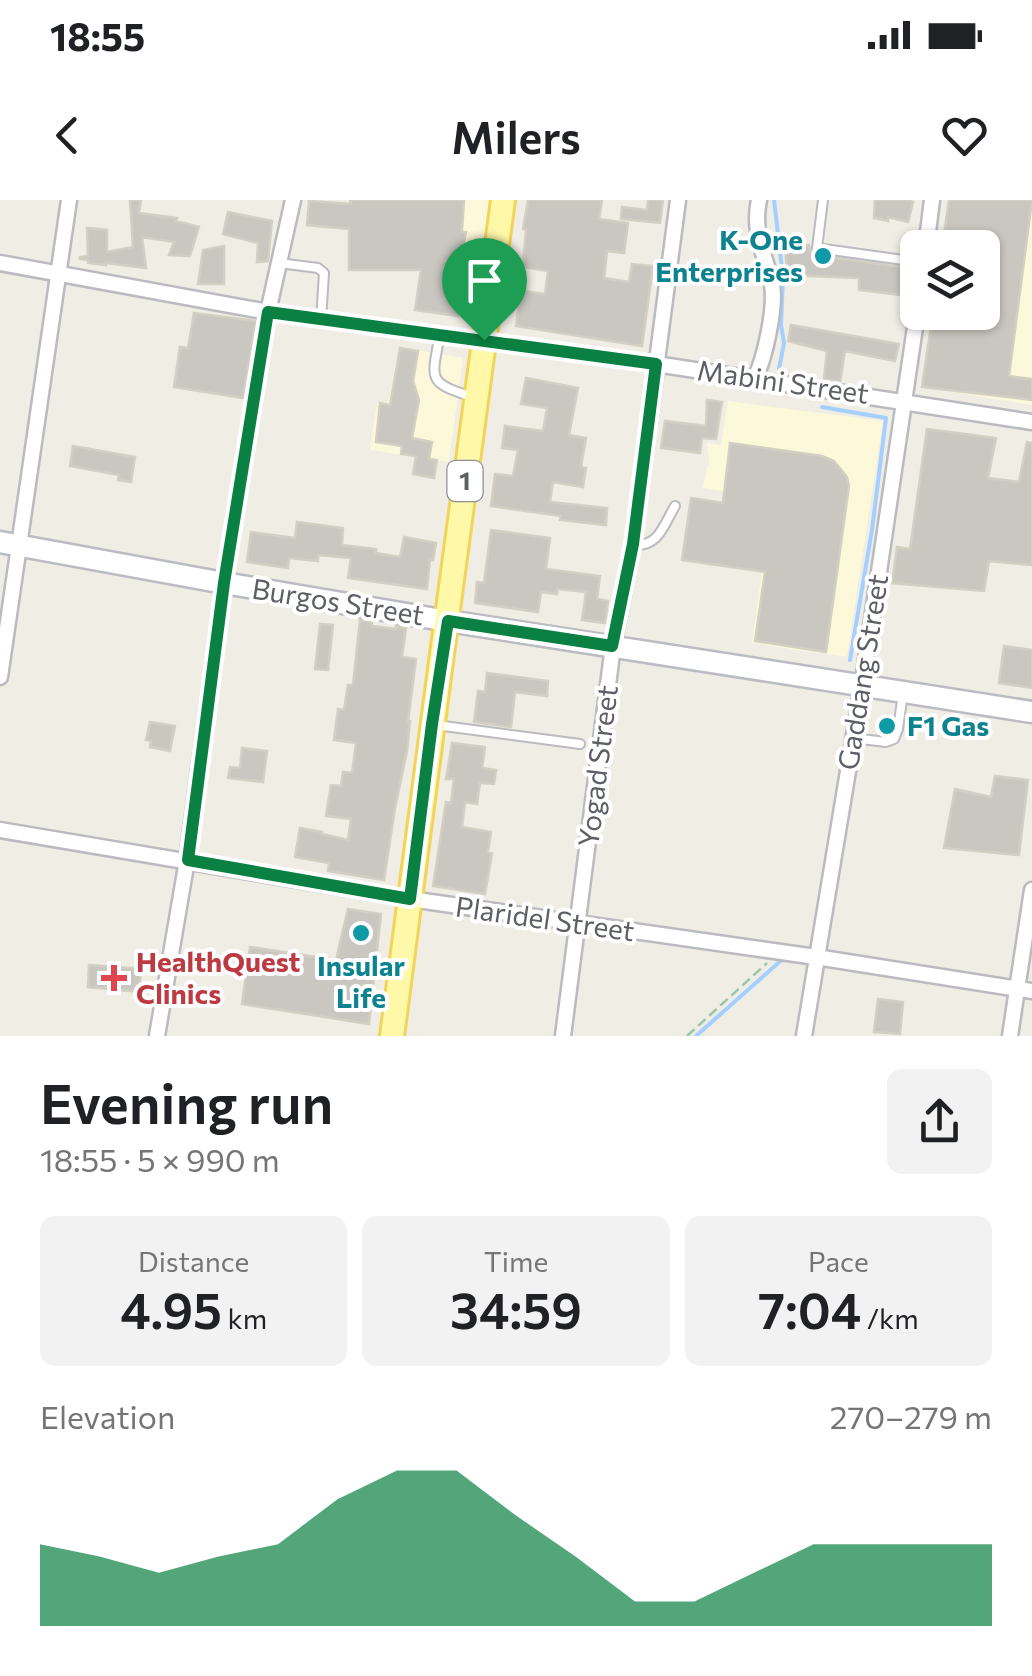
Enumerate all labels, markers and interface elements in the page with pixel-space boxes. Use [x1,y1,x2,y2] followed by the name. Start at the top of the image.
[50,12,145,59] text: 18:55
[40,108,95,163] icon: back
[451,108,581,163] text: Milers
[937,108,992,163] icon: heart
[655,222,803,288] place label: K-One Enterprises
[900,230,1000,330] map controls
[900,230,1000,330] button: layers
[442,238,527,341] pin
[812,245,834,267] marker: K-One Enterprises
[457,253,512,308] icon: arrive
[695,352,871,410] street label: Mabini Street
[448,461,482,501] road number: 1
[250,571,426,631] street label: Burgos Street
[830,571,894,772] street label: Gaddang Street
[570,683,624,849] street label: Yogad Street
[907,708,989,742] place label: F1 Gas
[876,715,898,737] marker: F1 Gas
[454,889,637,947] street label: Plaridel Street
[350,922,372,944] marker: Insular Life
[136,944,301,1010] place label: HealthQuest Clinics
[317,948,405,1014] place label: Insular Life
[101,965,127,991] marker: HealthQuest Clinics
[40,1068,333,1135] text: Evening run
[887,1069,992,1174] button: share
[40,1139,280,1179] text: 18:55 · 5 × 990 m
[138,1244,249,1278] text: Distance
[484,1244,548,1278] text: Time
[808,1244,869,1278] text: Pace
[120,1278,222,1339] text: 4.95
[450,1278,582,1339] text: 34:59
[758,1278,861,1339] text: 7:04
[222,1301,267,1335] text: km
[861,1301,919,1335] text: /km
[40,1396,175,1436] text: Elevation
[830,1396,992,1436] text: 270–279 m

